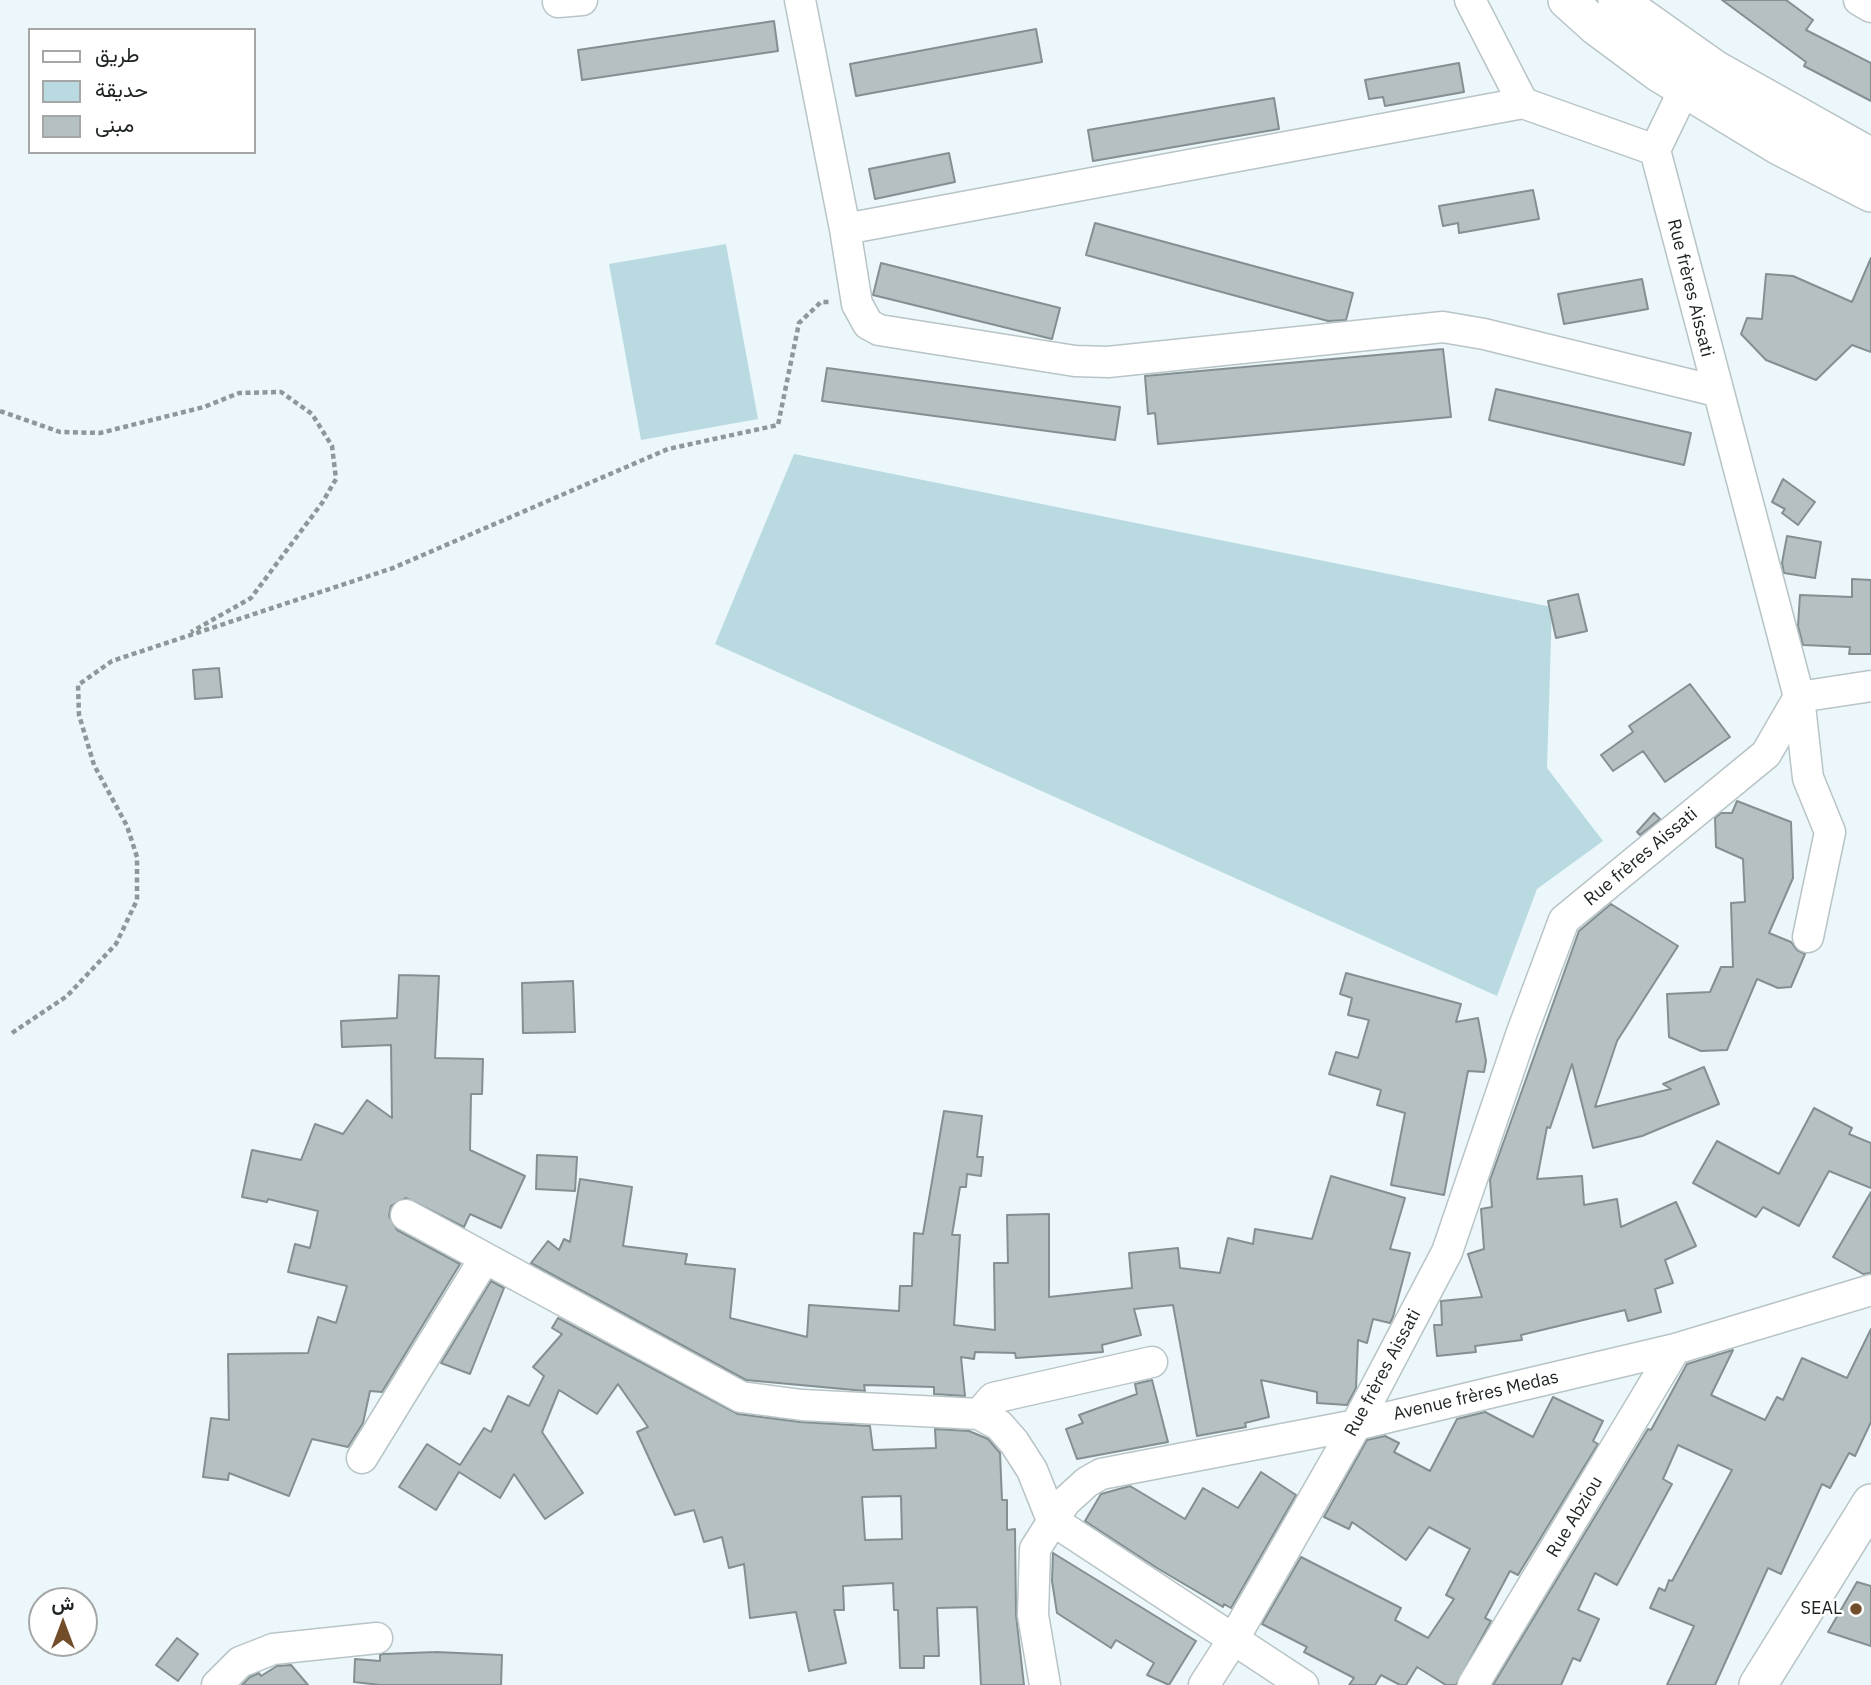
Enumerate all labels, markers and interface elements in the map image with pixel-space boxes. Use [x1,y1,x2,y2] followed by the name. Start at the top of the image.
[28,28,256,154] legend
[95,40,140,68] text: طريق
[95,75,148,103] text: حديقة
[95,110,134,138] text: مبنى
[1662,217,1718,359] street label: Rue frères Aissati
[1580,803,1702,911] street label: Rue frères Aissati
[1340,1306,1426,1440] street label: Rue frères Aissati
[1391,1366,1561,1426] street label: Avenue frères Medas
[1542,1472,1608,1562] street label: Rue Abziou
[28,1587,98,1657] north arrow
[52,1591,74,1615] text: ش
[1800,1598,1842,1620] place label: SEAL
[1848,1601,1864,1617] marker: SEAL

